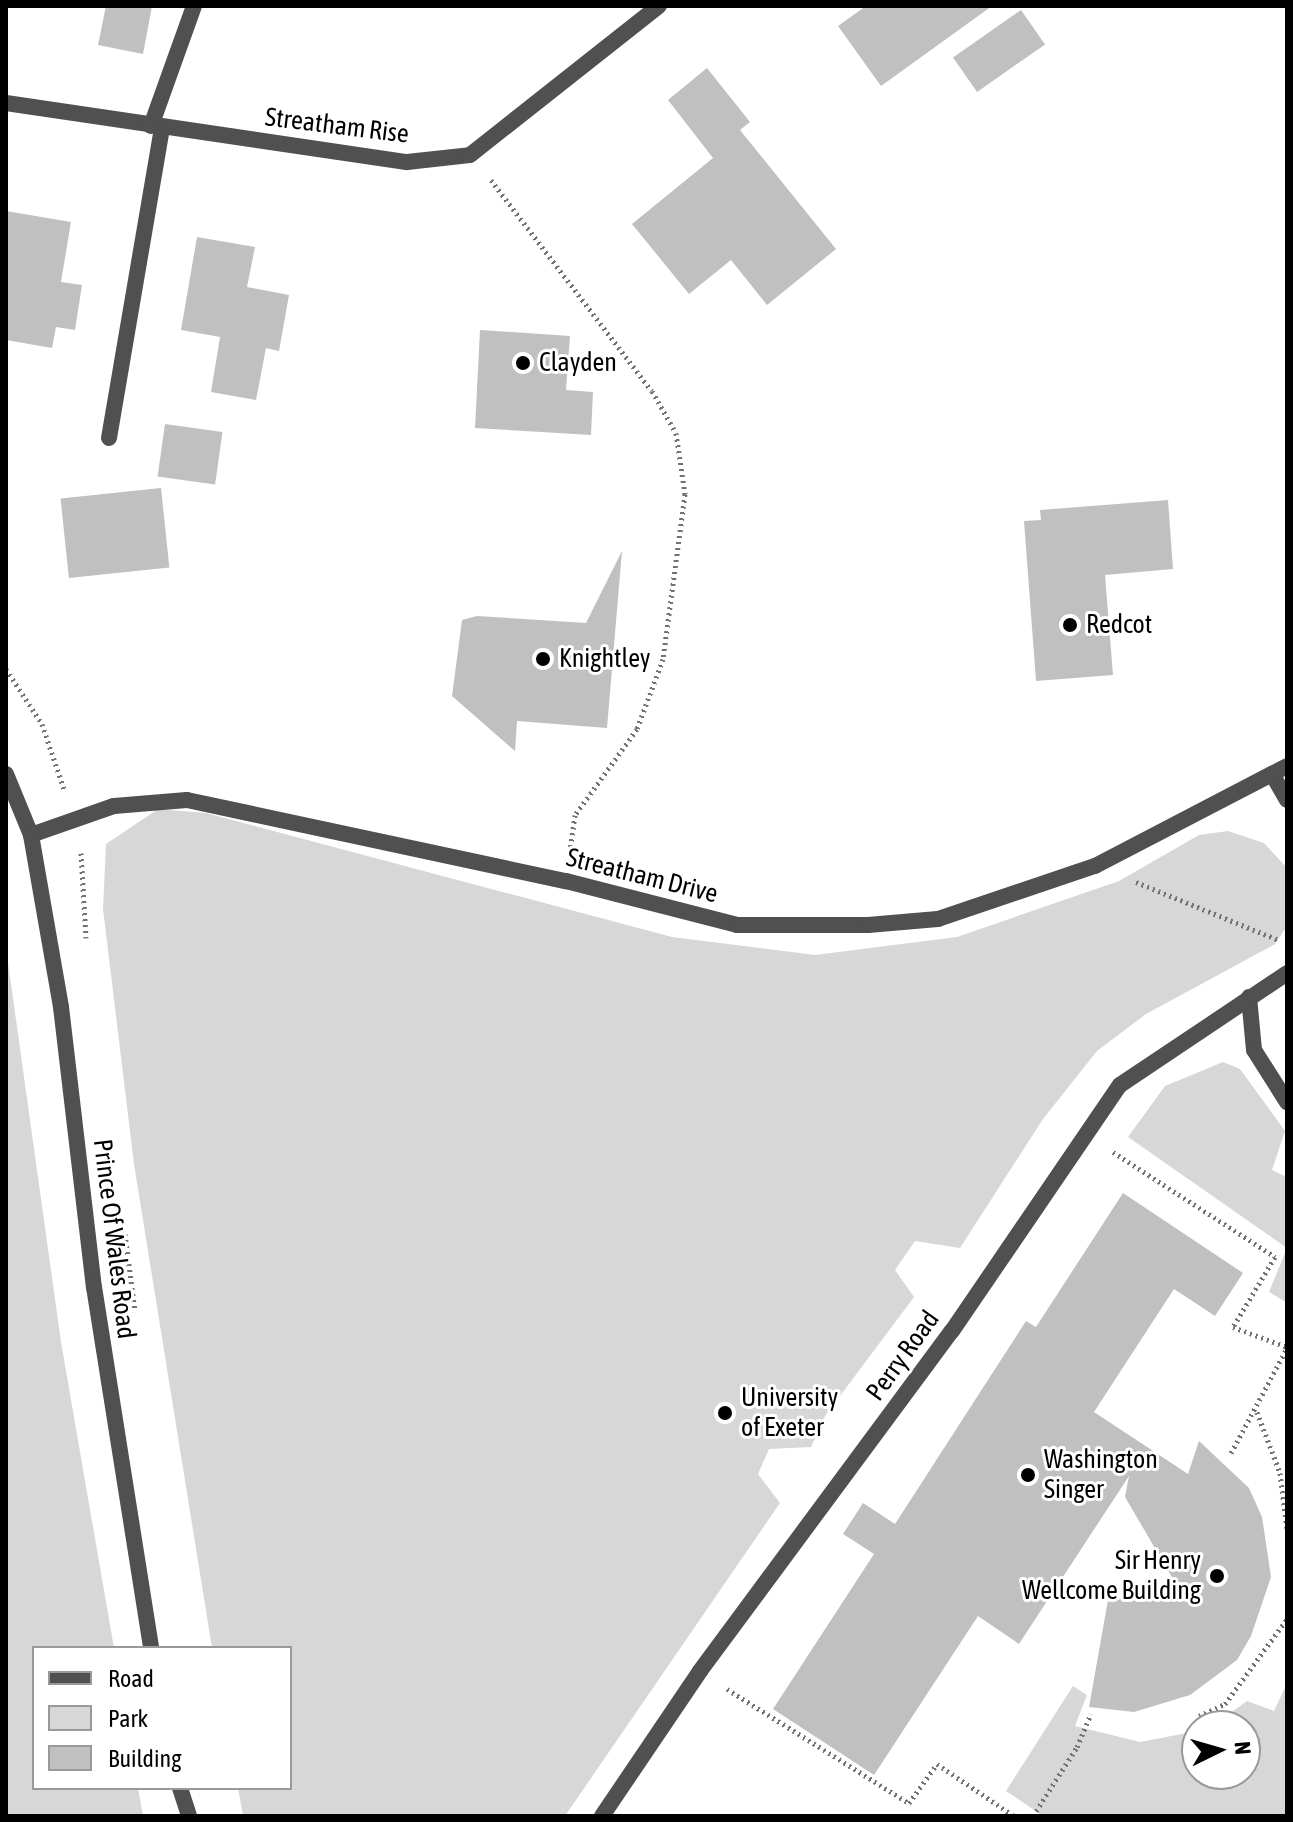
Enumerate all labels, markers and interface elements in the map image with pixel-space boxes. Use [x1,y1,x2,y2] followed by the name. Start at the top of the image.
[263,102,411,150] street label: Streatham Rise
[539,347,617,379] place label: Clayden
[514,354,532,372] marker: Clayden
[1086,609,1152,641] place label: Redcot
[1061,616,1079,634] marker: Redcot
[559,643,650,675] place label: Knightley
[534,650,552,668] marker: Knightley
[563,842,721,910] street label: Streatham Drive
[86,1137,142,1341] street label: Prince Of Wales Road
[860,1305,946,1407] street label: Perry Road
[741,1382,838,1444] place label: University of Exeter
[716,1404,734,1422] marker: University of Exeter
[1044,1444,1158,1506] place label: Washington Singer
[1019,1466,1037,1484] marker: Washington Singer
[1022,1545,1201,1606] place label: Sir Henry Wellcome Building
[1208,1567,1226,1585] marker: Sir Henry Wellcome Building
[32,1646,292,1790] legend
[108,1665,154,1692] text: Road
[108,1705,148,1732] text: Park
[1181,1710,1261,1790] north arrow
[1229,1740,1256,1756] text: N
[108,1745,181,1772] text: Building

